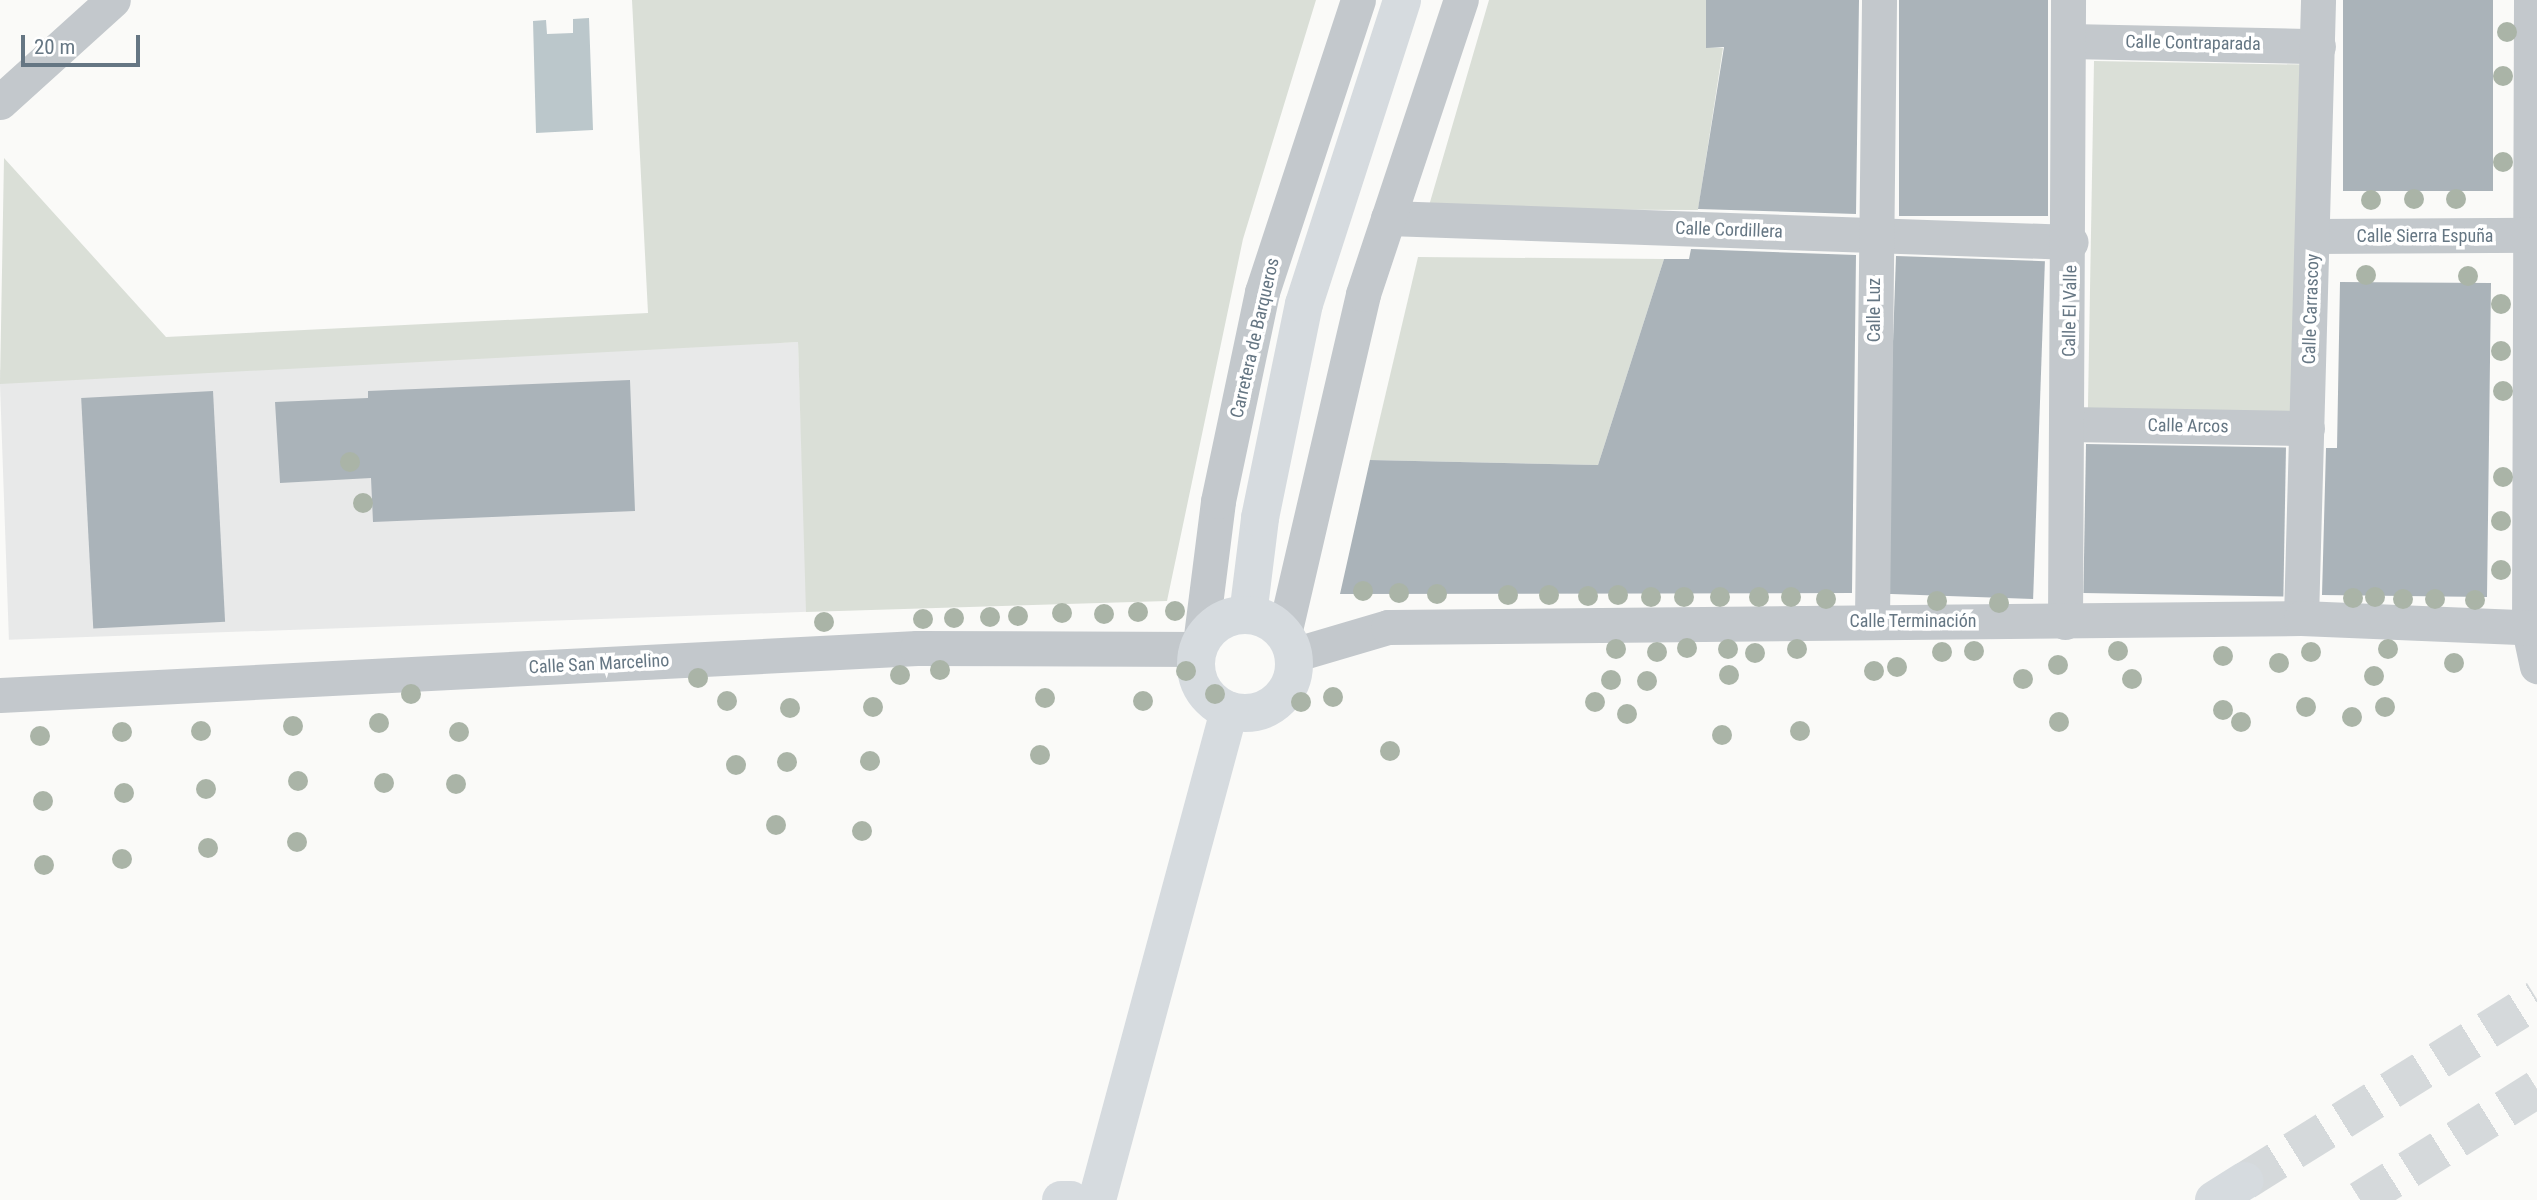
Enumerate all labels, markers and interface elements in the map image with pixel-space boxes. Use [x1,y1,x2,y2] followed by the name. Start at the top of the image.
[24,21,144,65] scale bar
[2125,31,2261,55] street label: Calle Contraparada
[34,35,75,59] text: 20 m
[1675,217,1783,243] street label: Calle Cordillera
[2356,225,2494,247] street label: Calle Sierra Espuña
[2298,253,2324,365] street label: Calle Carrascoy
[1226,256,1284,420] street label: Carretera de Barqueros
[2058,265,2082,357] street label: Calle El Valle
[1863,278,1885,342] street label: Calle Luz
[2147,414,2229,438] street label: Calle Arcos
[1849,610,1977,632] street label: Calle Terminación
[528,650,670,678] street label: Calle San Marcelino

